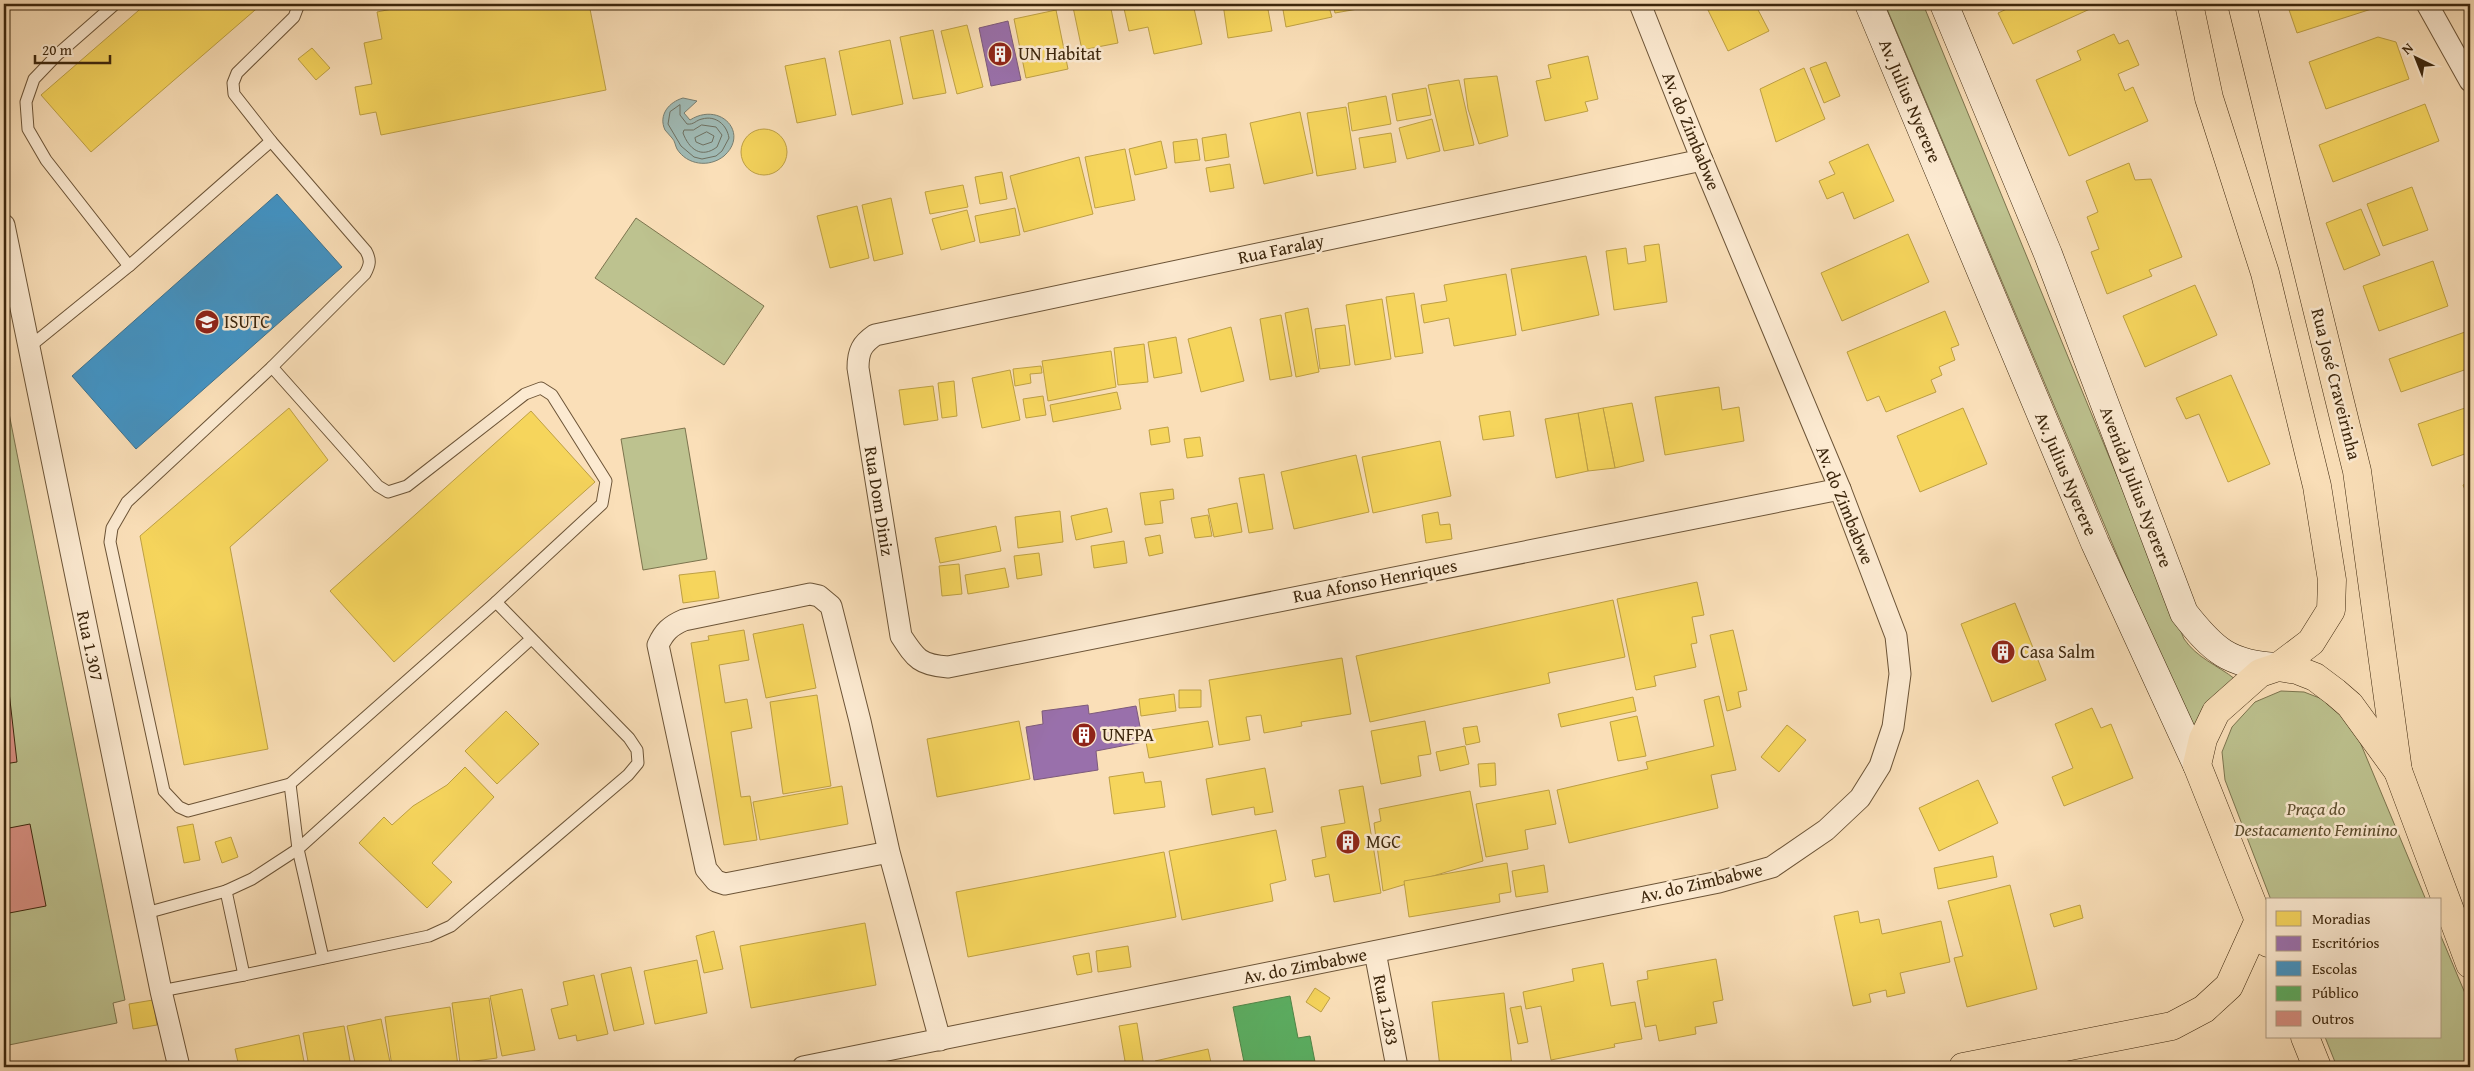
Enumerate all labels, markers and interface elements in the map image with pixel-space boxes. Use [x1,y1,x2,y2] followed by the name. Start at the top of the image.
[35,32,110,64] scale bar
[2392,32,2442,82] north arrow
[1872,35,1949,167] street label: Av. Julius Nyerere
[2397,38,2418,59] text: N
[42,39,73,60] text: 20 m
[1018,40,1102,67] place label: UN Habitat
[987,41,1013,67] building icon: UN Habitat
[1655,68,1728,194] street label: Av. do Zimbabwe
[1235,226,1326,271] street label: Rua Faralay
[2305,305,2369,463] street label: Rua José Craveirinha
[224,308,270,335] place label: ISUTC
[194,309,220,335] school or university icon: ISUTC
[2093,402,2180,571] street label: Avenida Julius Nyerere
[2028,408,2105,540] street label: Av. Julius Nyerere
[1809,442,1882,568] street label: Av. do Zimbabwe
[858,444,901,558] street label: Rua Dom Diniz
[1291,551,1459,610] street label: Rua Afonso Henriques
[70,608,111,684] street label: Rua 1.307
[2020,638,2095,665] place label: Casa Salm
[1990,639,2016,665] building icon: Casa Salm
[1102,721,1154,748] place label: UNFPA
[1071,722,1097,748] building icon: UNFPA
[2234,795,2398,843] park label: Praça do Destacamento Feminino
[1366,828,1401,855] place label: MGC
[1335,829,1361,855] building icon: MGC
[1637,855,1765,910] street label: Av. do Zimbabwe
[2266,898,2442,1038] legend
[2312,908,2370,929] text: Moradias
[2312,932,2380,953] text: Escritórios
[1241,940,1369,991] street label: Av. do Zimbabwe
[2312,958,2357,979] text: Escolas
[1366,972,1407,1048] street label: Rua 1.283
[2312,982,2359,1003] text: Público
[2312,1008,2354,1029] text: Outros

